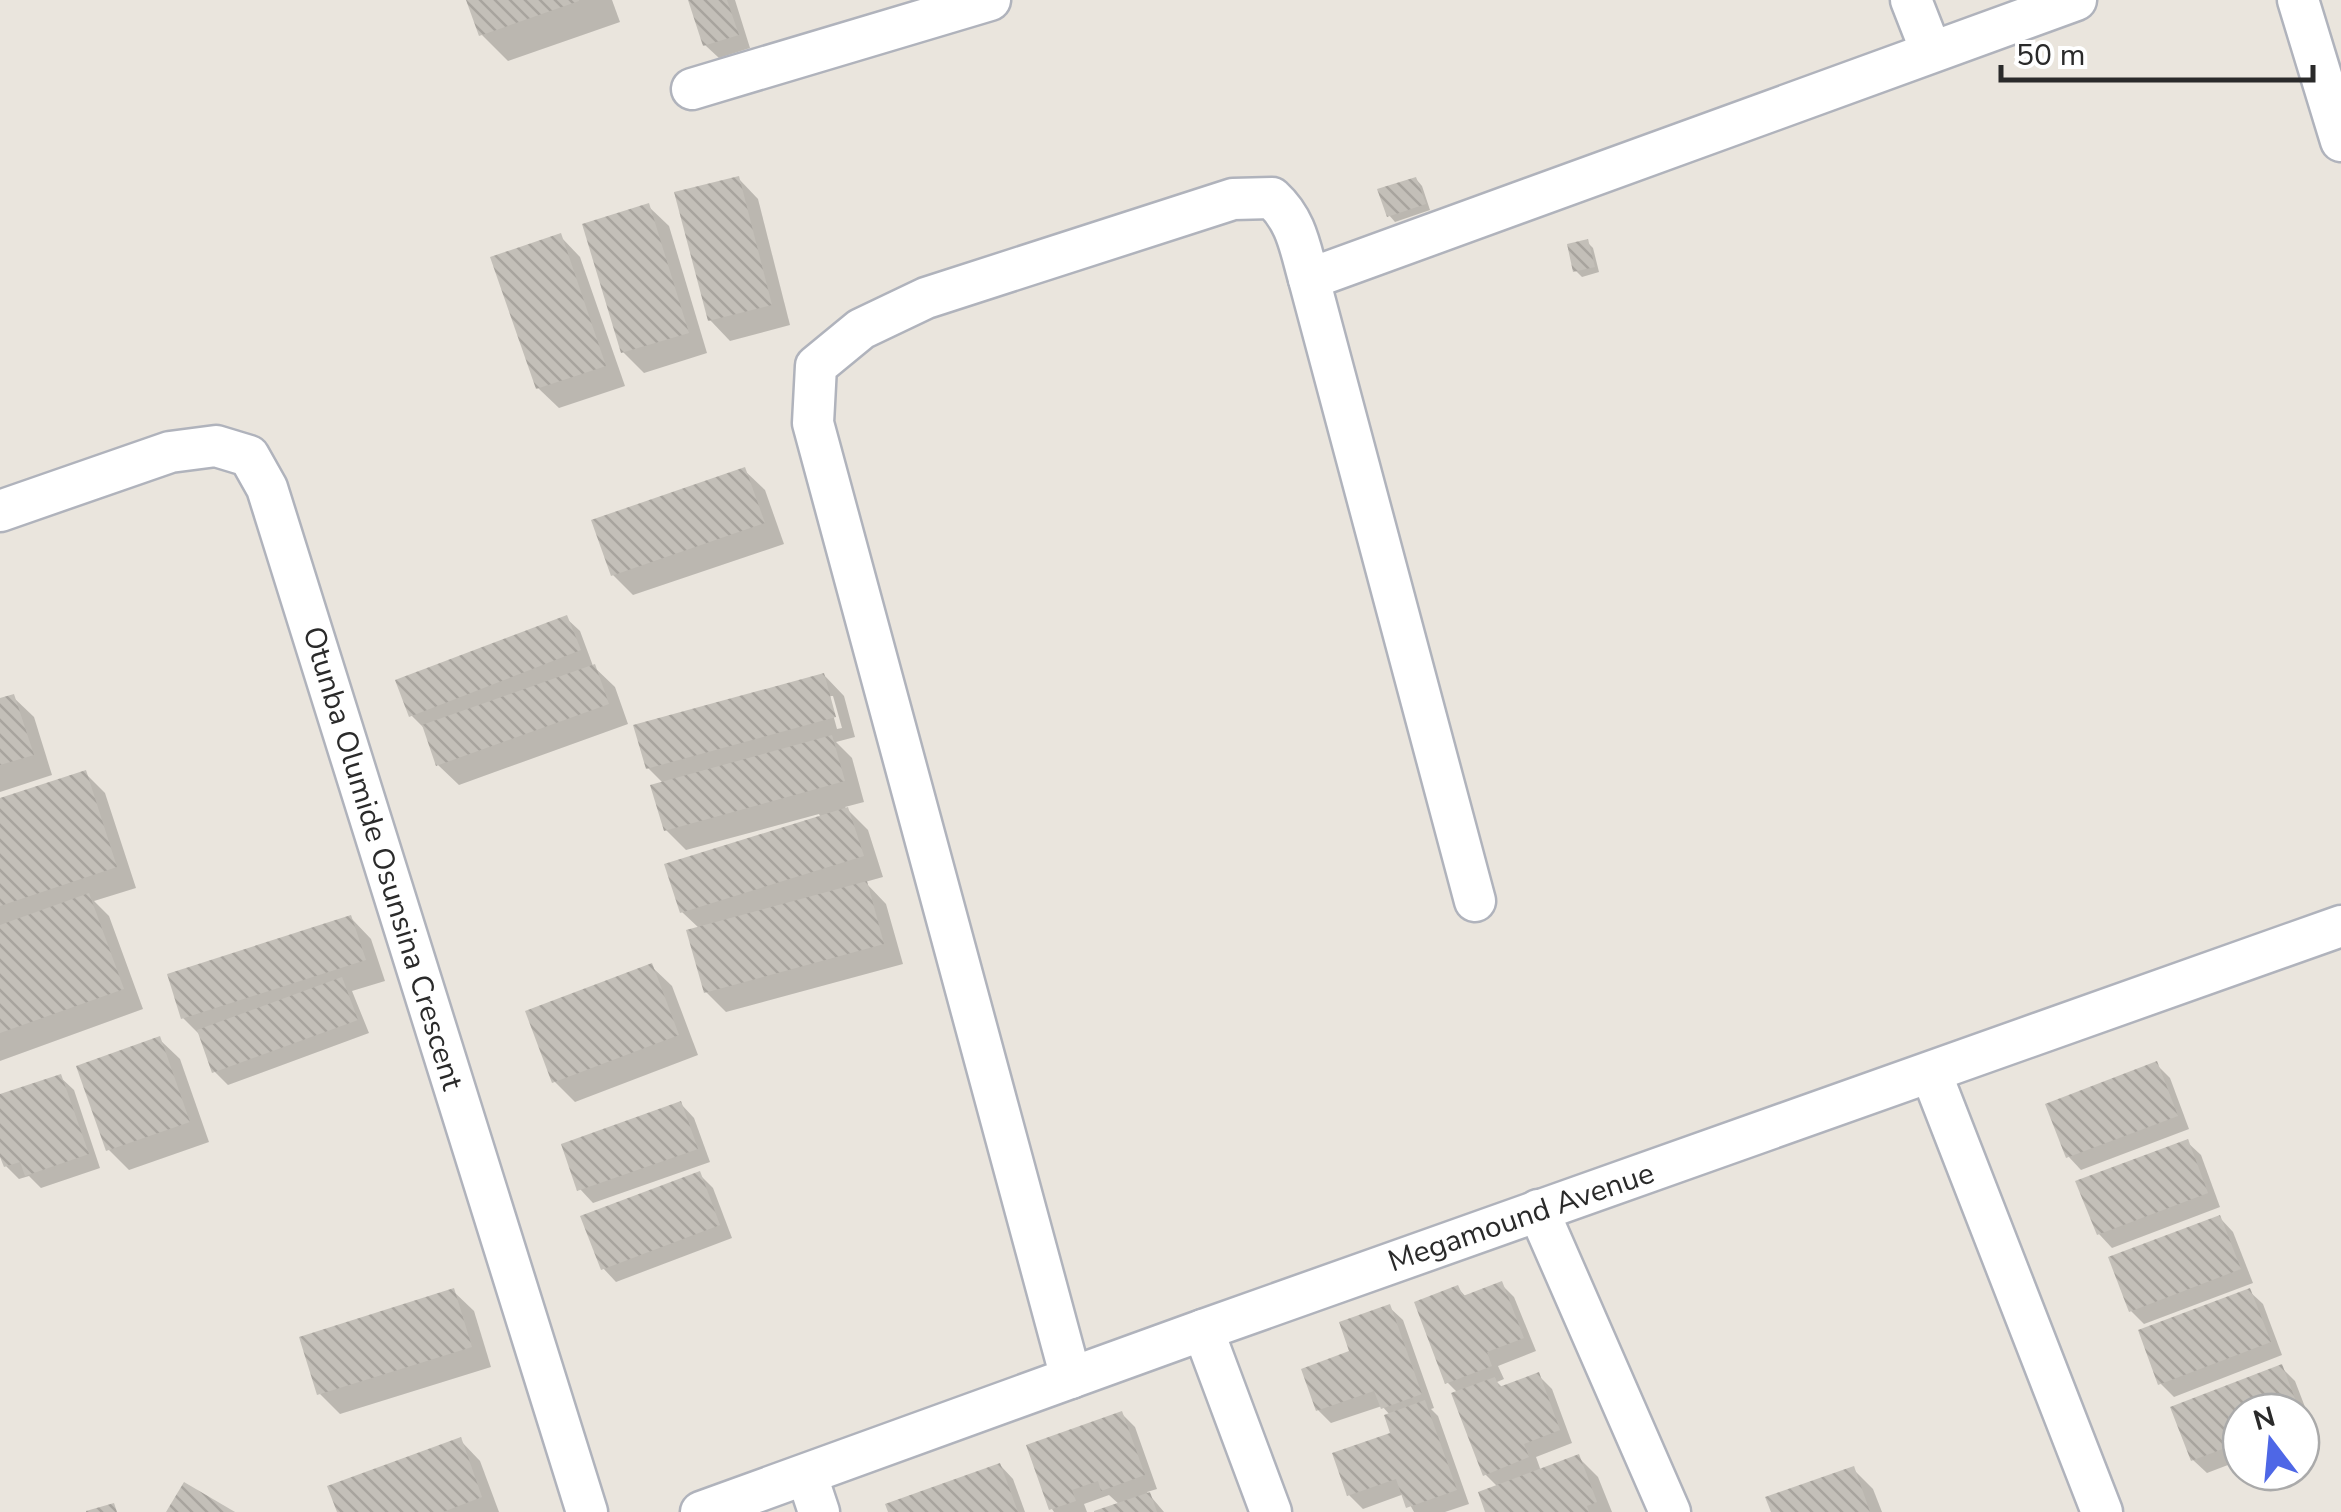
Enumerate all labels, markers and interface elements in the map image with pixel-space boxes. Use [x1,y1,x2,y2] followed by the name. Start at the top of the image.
[2001,20,2314,82] scale bar
[2016,35,2085,76] text: 50 m
[292,621,473,1095] street label: Otunba Olumide Osunsina Crescent
[1383,1153,1660,1282] street label: Megamound Avenue
[2221,1392,2321,1492] north arrow
[2249,1398,2280,1440] text: N

